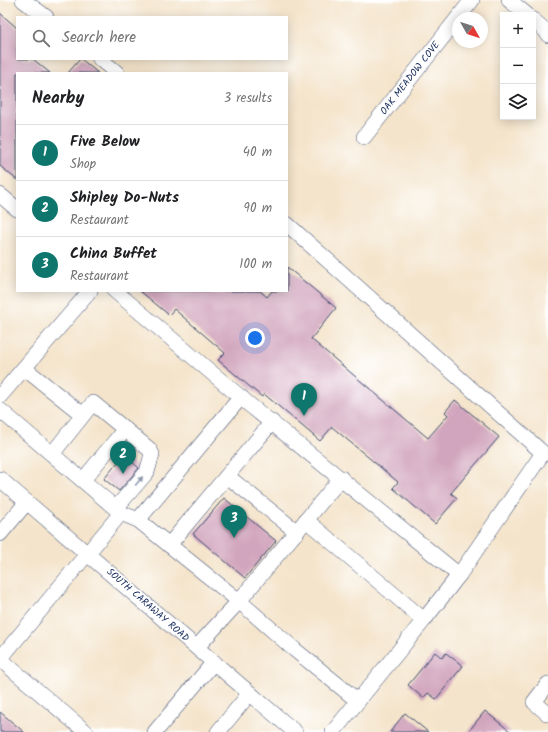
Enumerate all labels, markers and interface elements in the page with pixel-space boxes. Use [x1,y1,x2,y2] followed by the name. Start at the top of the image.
[452,12,488,48] north arrow
[500,12,536,120] map controls
[500,12,536,48] button: +
[16,16,288,60] search box
[62,26,136,50] text: Search here
[30,27,52,49] icon: search
[376,37,445,118] street label: OAK MEADOW COVE
[500,48,536,84] button: −
[500,84,536,120] button: layers
[32,85,84,112] text: Nearby
[224,88,272,109] text: 3 results
[70,130,140,154] text: Five Below
[43,142,47,163] text: 1
[243,142,272,163] text: 40 m
[70,154,96,175] text: Shop
[70,186,179,210] text: Shipley Do-Nuts
[41,198,49,219] text: 2
[244,198,272,219] text: 90 m
[70,210,129,231] text: Restaurant
[70,242,157,266] text: China Buffet
[41,254,49,275] text: 3
[239,254,272,275] text: 100 m
[70,266,129,287] text: Restaurant
[245,328,265,348] your location
[291,383,317,416] pin: 1
[110,441,136,474] pin: 2
[135,476,144,486] one-way arrow
[221,505,247,538] pin: 3
[103,564,194,646] street label: SOUTH CARAWAY ROAD

